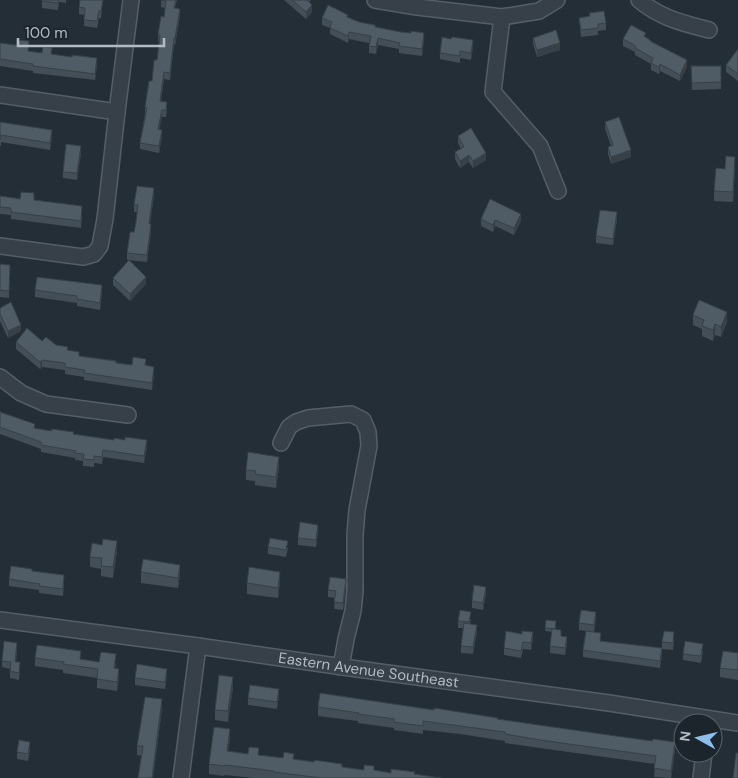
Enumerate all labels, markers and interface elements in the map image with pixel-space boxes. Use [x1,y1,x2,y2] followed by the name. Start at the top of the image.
[18,15,164,47] scale bar
[25,23,68,43] text: 100 m
[277,648,460,693] street label: Eastern Avenue Southeast
[673,713,723,763] north arrow
[676,730,695,743] text: N

